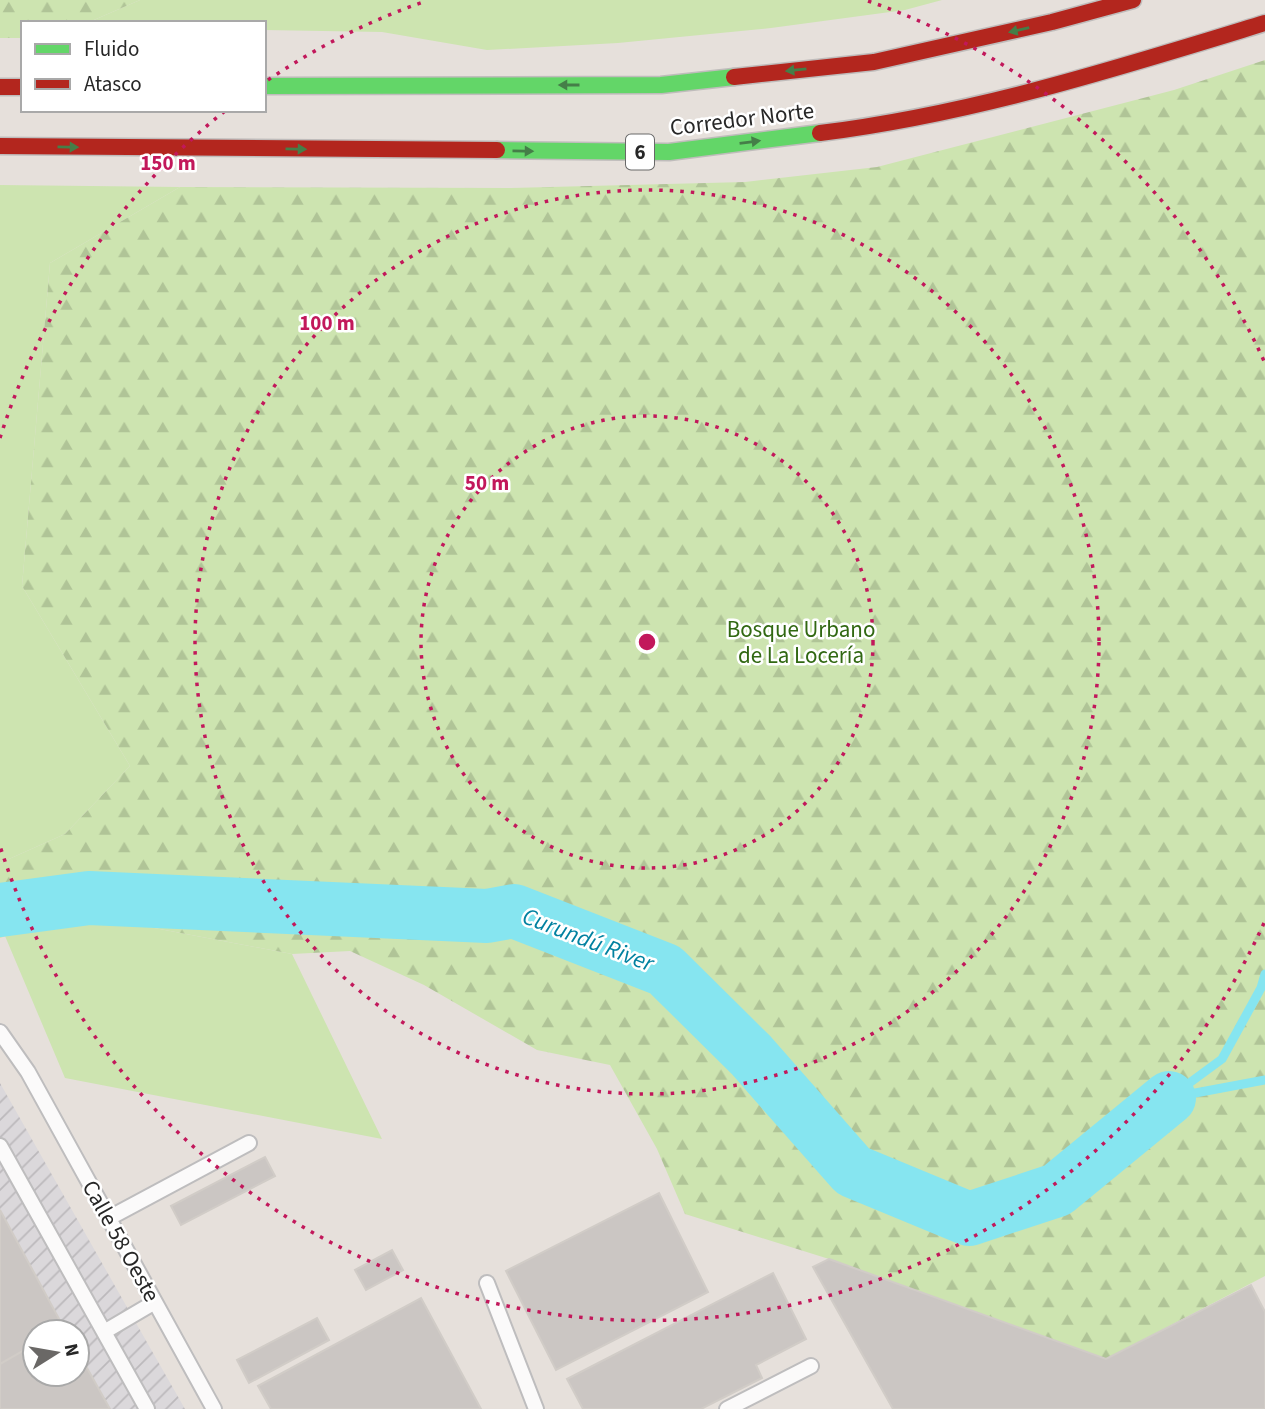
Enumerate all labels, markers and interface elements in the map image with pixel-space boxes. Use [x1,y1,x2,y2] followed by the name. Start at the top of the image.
[21,21,266,112] legend
[1008,24,1030,35] one-way arrow
[84,34,139,64] text: Fluido
[785,65,807,76] one-way arrow
[84,69,142,99] text: Atasco
[558,79,580,91] one-way arrow
[668,94,816,144] street label: Corredor Norte
[626,134,654,170] road number: 6
[739,136,761,147] one-way arrow
[57,141,79,153] one-way arrow
[285,143,307,155] one-way arrow
[512,145,534,157] one-way arrow
[140,148,196,178] text: 150 m
[299,308,355,338] text: 100 m
[465,468,509,498] text: 50 m
[727,613,875,672] park label: Bosque Urbano de La Locería
[635,630,659,654] centre of rings
[517,899,661,982] water label: Curundú River
[74,1174,168,1308] street label: Calle 58 Oeste
[21,1318,91,1388] north arrow
[57,1341,86,1359] text: N

